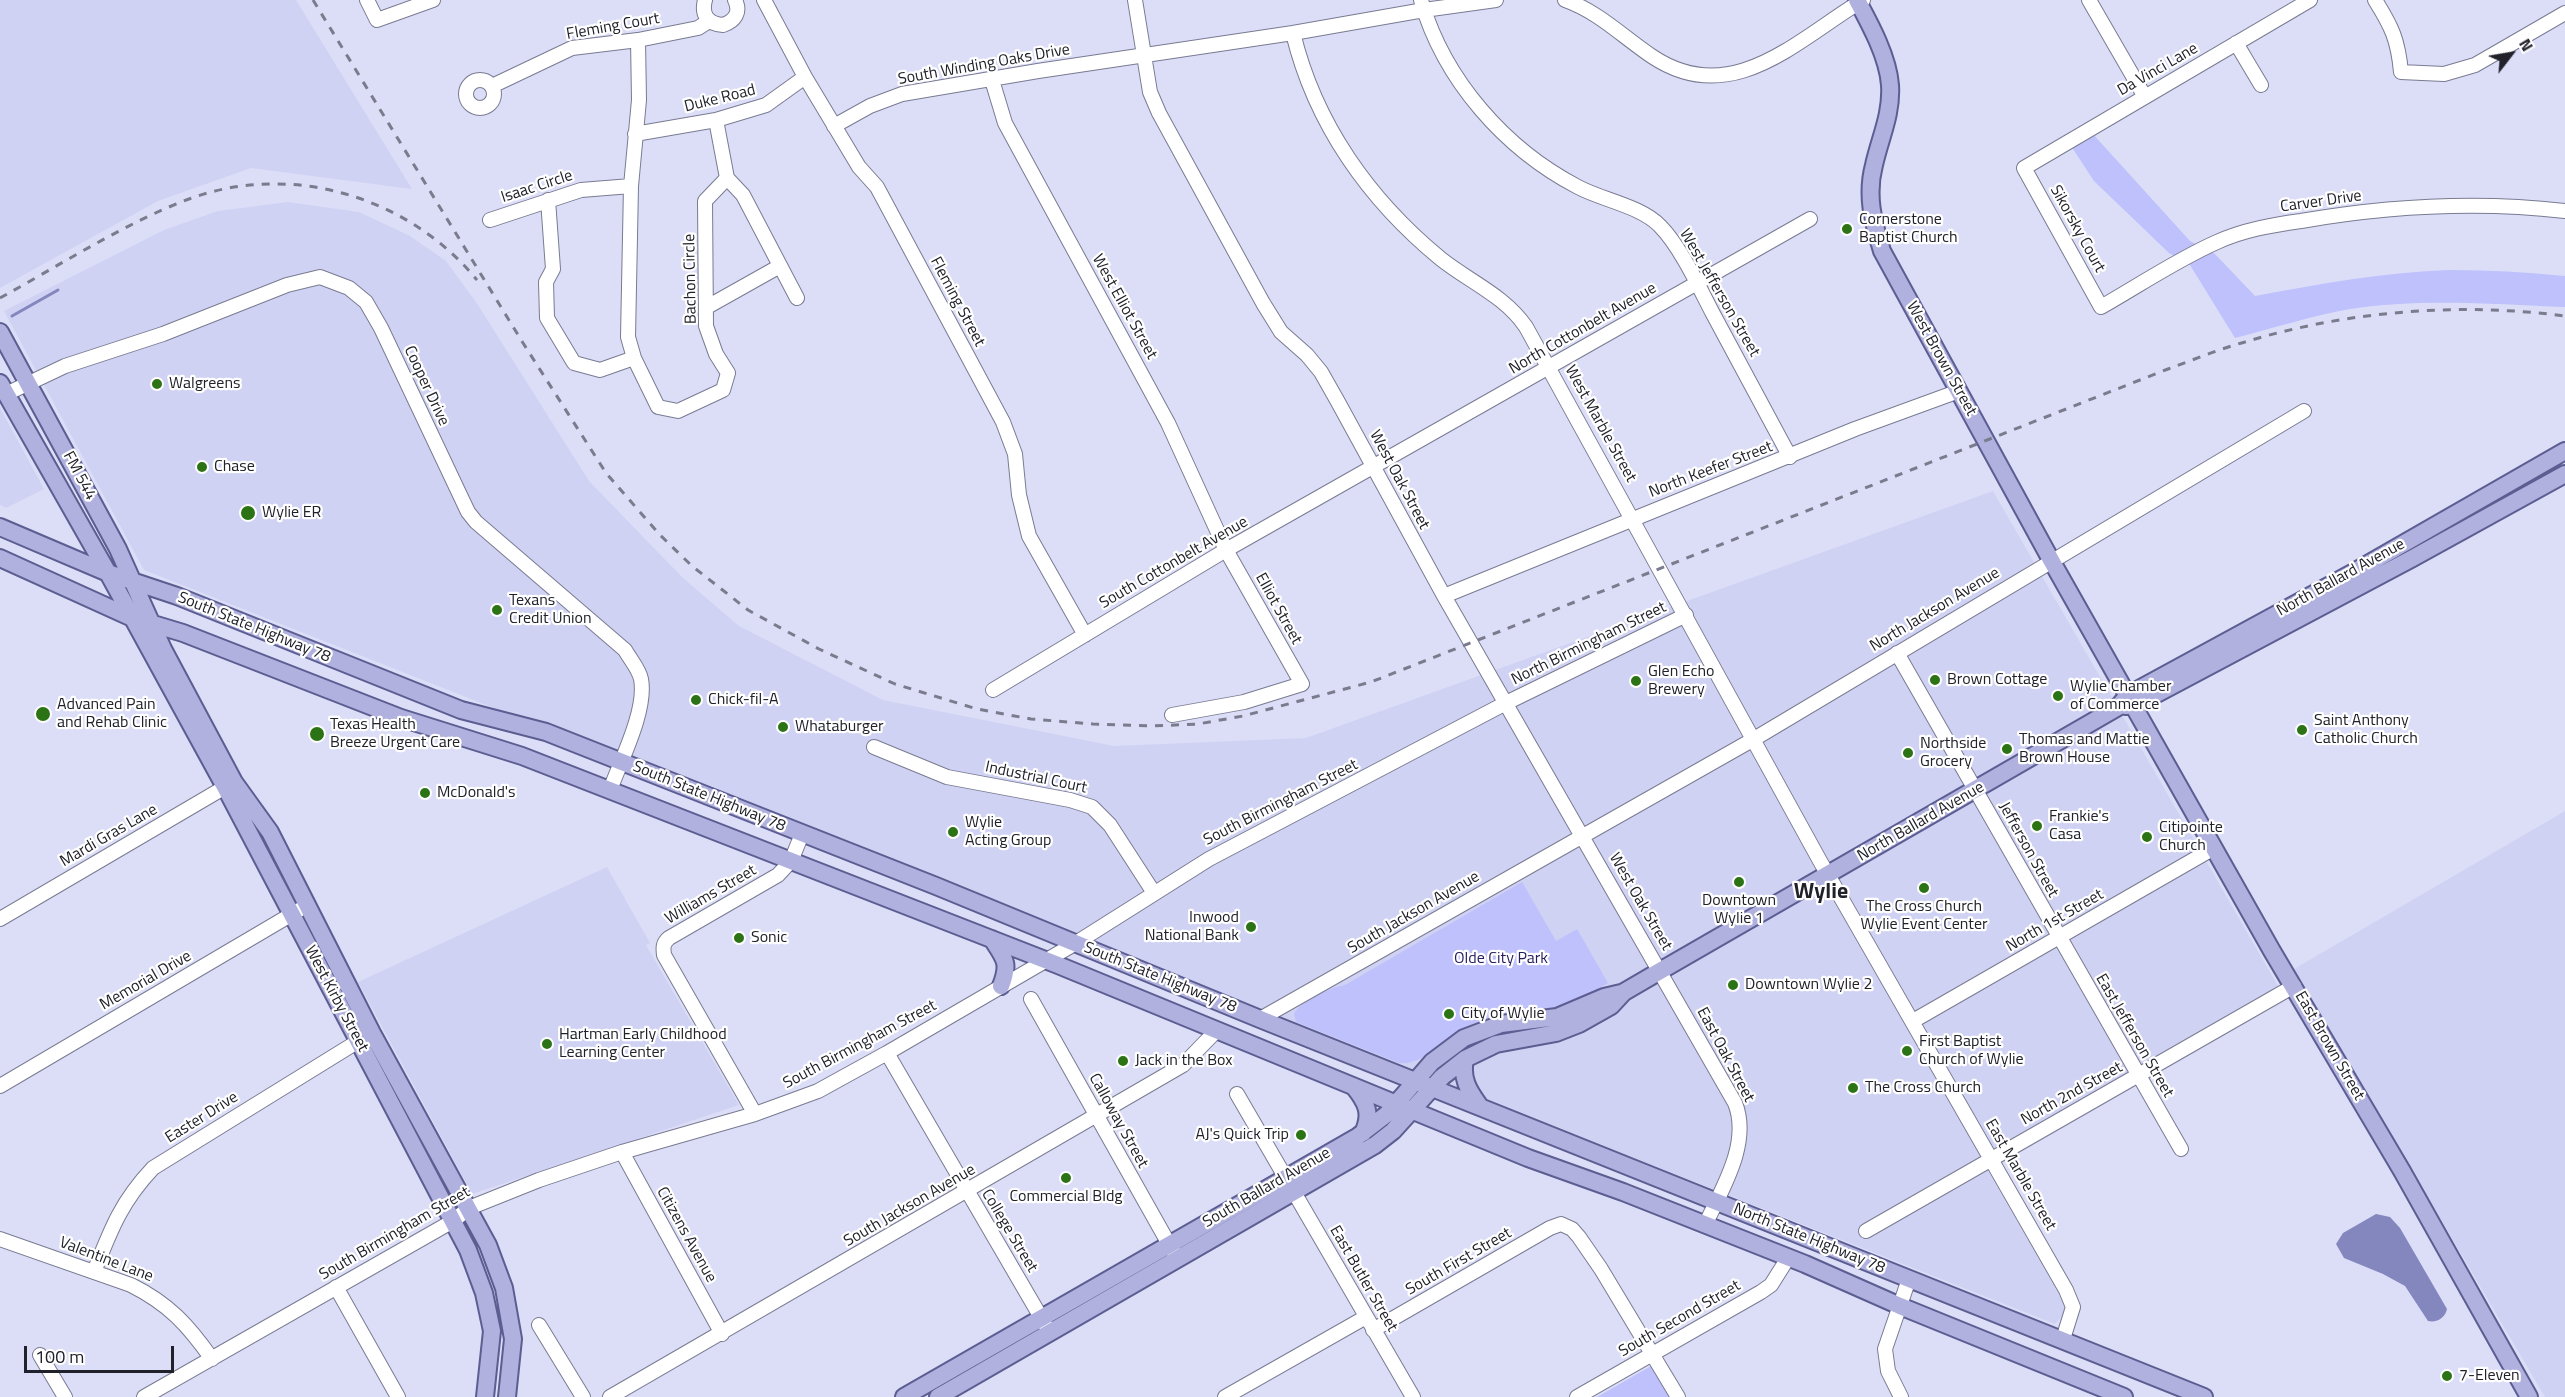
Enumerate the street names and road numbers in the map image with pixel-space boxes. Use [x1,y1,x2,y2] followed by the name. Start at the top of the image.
[565,9,661,45] street label: Fleming Court
[2114,39,2202,101] street label: Da Vinci Lane
[897,40,1071,90] street label: South Winding Oaks Drive
[682,81,758,117] street label: Duke Road
[499,166,575,208] street label: Isaac Circle
[2045,182,2109,276] street label: Sikorsky Court
[2279,187,2363,217] street label: Carver Drive
[1675,226,1763,360] street label: West Jefferson Street
[681,234,701,324] street label: Bachon Circle
[1087,251,1161,363] street label: West Elliot Street
[925,254,989,350] street label: Fleming Street
[1506,279,1660,379] street label: North Cottonbelt Avenue
[1902,299,1980,419] street label: West Brown Street
[399,343,453,429] street label: Cooper Drive
[1560,362,1640,486] street label: West Marble Street
[1365,427,1433,533] street label: West Oak Street
[1646,438,1776,502] street label: North Keefer Street
[58,448,100,504] street label: FM 544
[1096,513,1252,613] street label: South Cottonbelt Avenue
[2274,535,2408,621] street label: North Ballard Avenue
[1867,564,2003,656] street label: North Jackson Avenue
[1251,570,1305,648] street label: Elliot Street
[175,589,333,667] street label: South State Highway 78
[1508,598,1670,690] street label: North Birmingham Street
[1201,756,1361,850] street label: South Birmingham Street
[630,758,788,836] street label: South State Highway 78
[983,758,1089,798] street label: Industrial Court
[1854,778,1988,866] street label: North Ballard Avenue
[1994,799,2062,901] street label: Jefferson Street
[57,800,161,872] street label: Mardi Gras Lane
[1604,850,1676,954] street label: West Oak Street
[662,861,760,929] street label: Williams Street
[1345,868,1483,958] street label: South Jackson Avenue
[2003,885,2107,957] street label: North 1st Street
[1081,939,1239,1017] street label: South State Highway 78
[300,943,372,1055] street label: West Kirby Street
[97,947,195,1015] street label: Memorial Drive
[2091,971,2177,1101] street label: East Jefferson Street
[2290,988,2368,1104] street label: East Brown Street
[780,996,940,1094] street label: South Birmingham Street
[1692,1004,1758,1106] street label: East Oak Street
[2018,1058,2126,1130] street label: North 2nd Street
[1084,1070,1152,1172] street label: Calloway Street
[162,1088,242,1148] street label: Easter Drive
[1980,1116,2060,1234] street label: East Marble Street
[1200,1144,1334,1232] street label: South Ballard Avenue
[841,1161,979,1251] street label: South Jackson Avenue
[316,1183,474,1285] street label: South Birmingham Street
[652,1184,720,1286] street label: Citizens Avenue
[977,1186,1041,1276] street label: College Street
[1730,1200,1888,1278] street label: North State Highway 78
[1325,1222,1401,1336] street label: East Butler Street
[1403,1224,1515,1300] street label: South First Street
[56,1233,156,1287] street label: Valentine Lane
[1616,1276,1744,1362] street label: South Second Street

